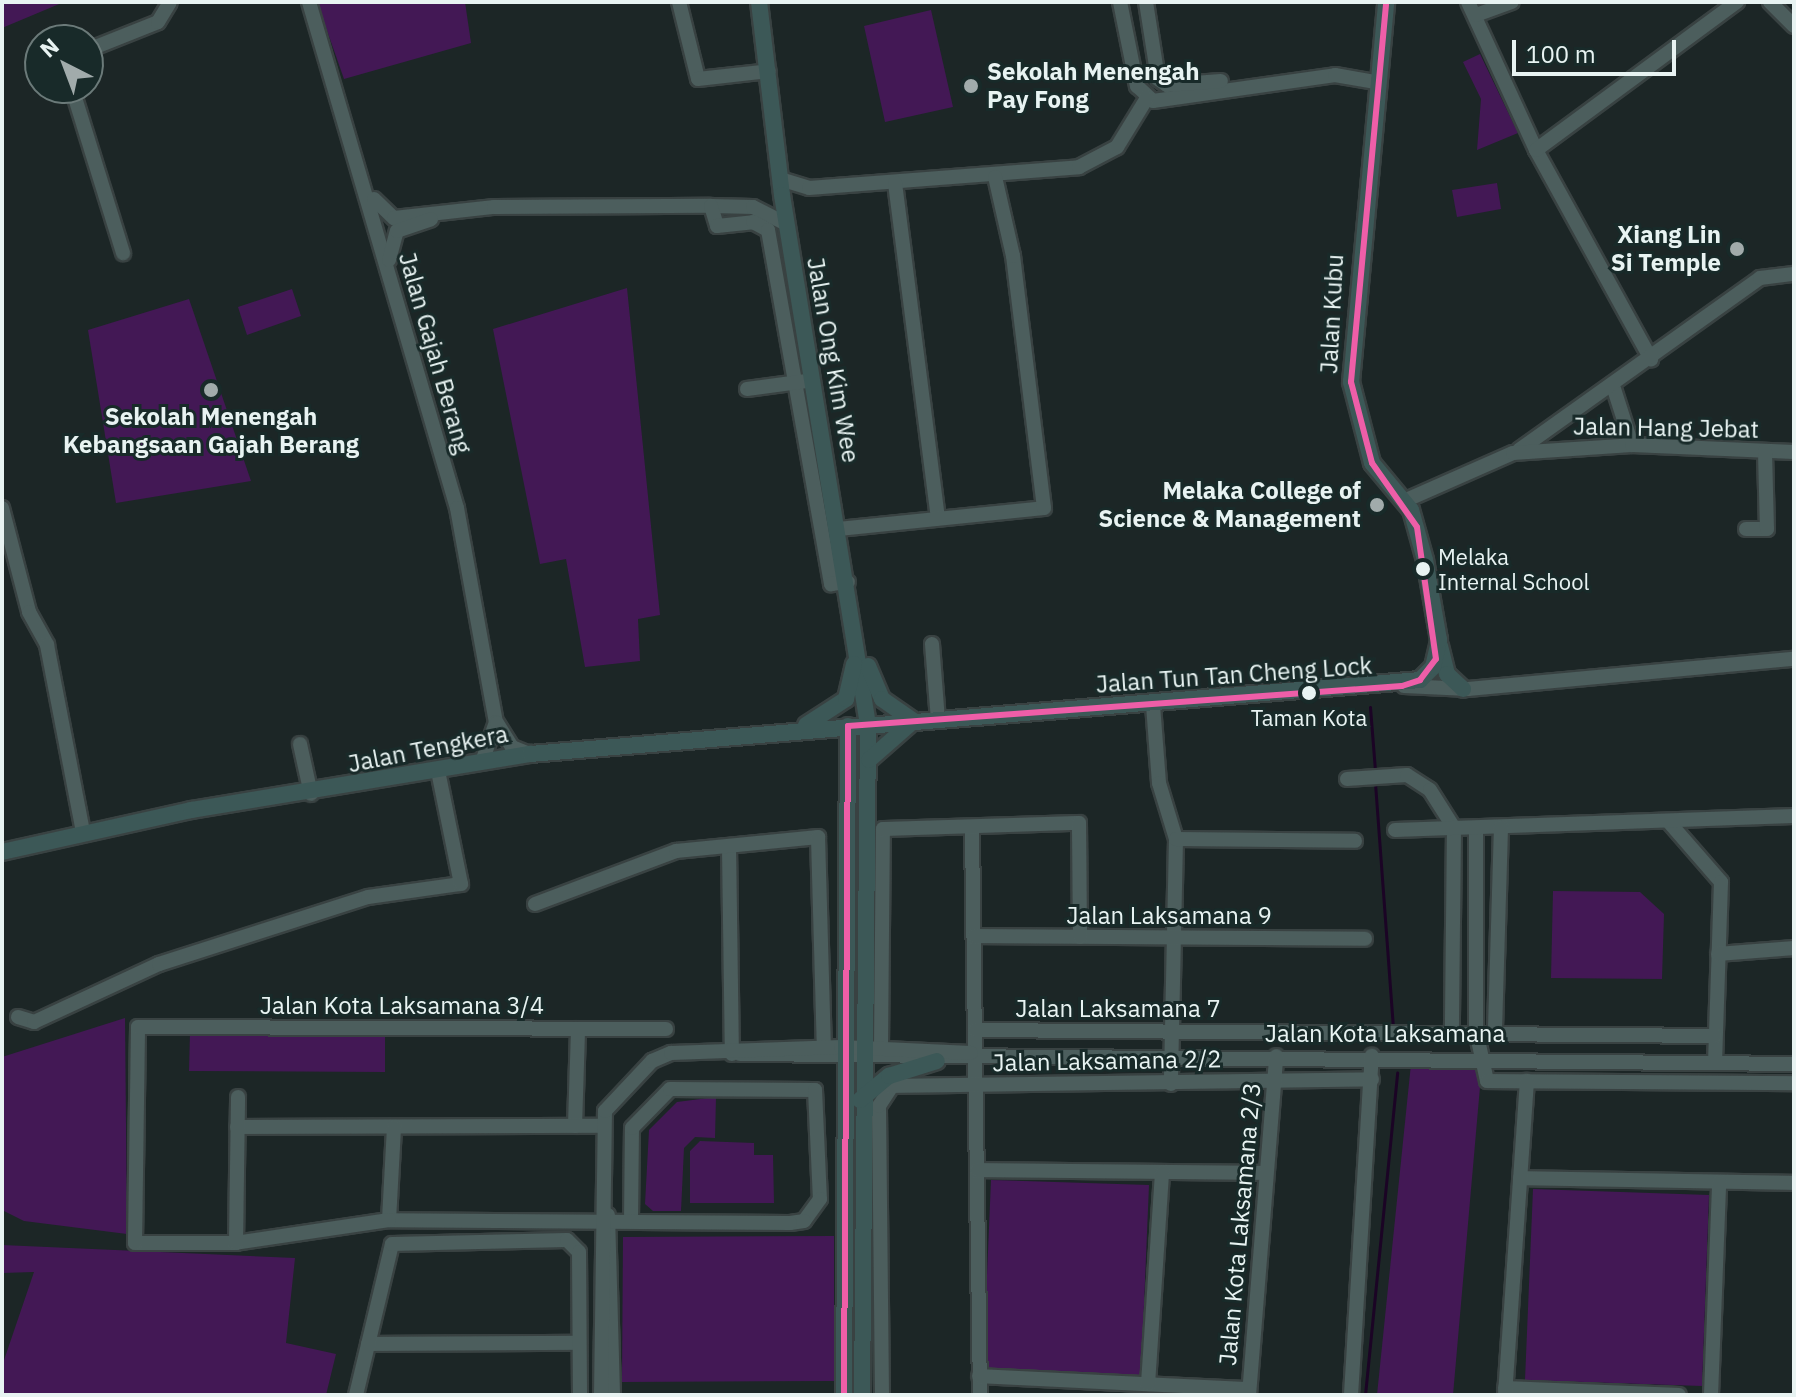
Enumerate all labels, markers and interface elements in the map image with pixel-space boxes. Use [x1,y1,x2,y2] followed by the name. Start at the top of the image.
[24,24,104,104] north arrow
[1516,24,1680,74] scale bar
[33,31,65,63] text: N
[1526,38,1596,70] text: 100 m
[987,58,1199,114] place label: Sekolah Menengah Pay Fong
[962,77,980,95] marker: Sekolah Menengah Pay Fong
[1611,221,1721,277] place label: Xiang Lin Si Temple
[1728,240,1746,258] marker: Xiang Lin Si Temple
[392,249,478,457] street label: Jalan Gajah Berang
[1314,253,1350,375] street label: Jalan Kubu
[801,255,865,465] street label: Jalan Ong Kim Wee
[202,381,220,399] marker: Sekolah Menengah Kebangsaan Gajah Berang
[63,403,359,459] place label: Sekolah Menengah Kebangsaan Gajah Berang
[1573,412,1759,444] street label: Jalan Hang Jebat
[1098,477,1361,533] place label: Melaka College of Science & Management
[1368,496,1386,514] marker: Melaka College of Science & Management
[1438,543,1589,594] place label: Melaka Internal School
[1415,561,1431,577] marker: Melaka Internal School
[1095,651,1373,699] street label: Jalan Tun Tan Cheng Lock
[1301,685,1317,701] marker: Taman Kota
[1251,705,1367,731] place label: Taman Kota
[346,719,510,779] street label: Jalan Tengkera
[1066,902,1272,930] street label: Jalan Laksamana 9
[260,992,544,1020] street label: Jalan Kota Laksamana 3/4
[1015,995,1221,1023] street label: Jalan Laksamana 7
[1265,1020,1505,1048] street label: Jalan Kota Laksamana
[992,1045,1222,1077] street label: Jalan Laksamana 2/2
[1213,1081,1267,1367] street label: Jalan Kota Laksamana 2/3

